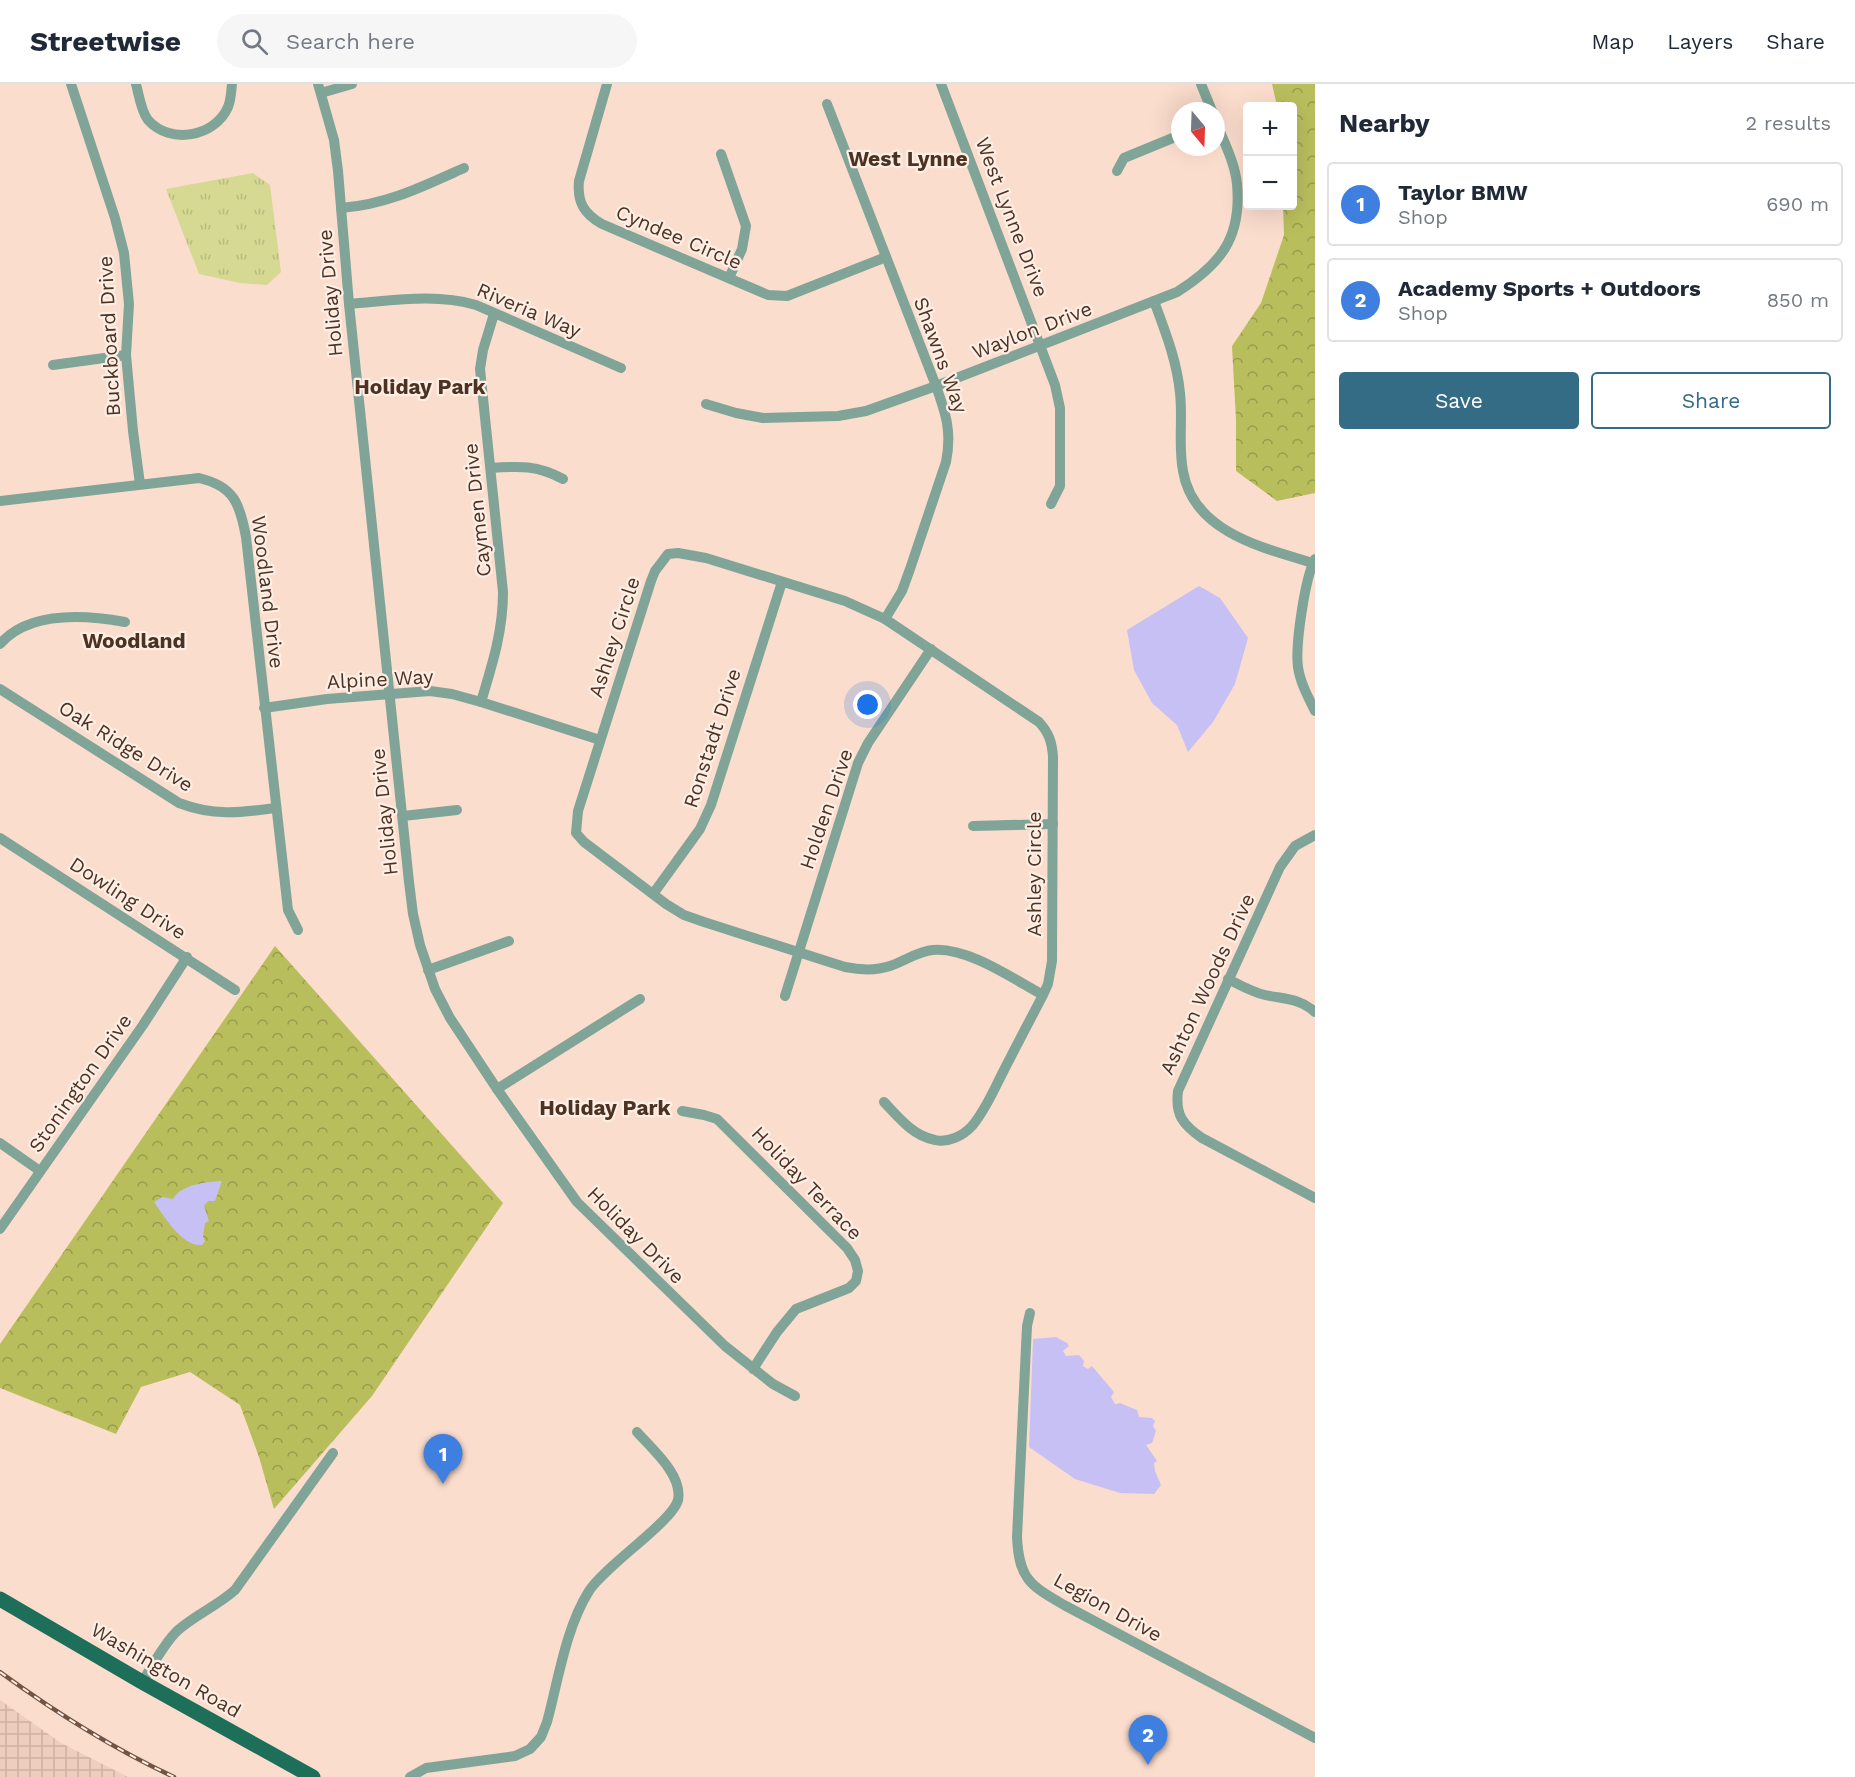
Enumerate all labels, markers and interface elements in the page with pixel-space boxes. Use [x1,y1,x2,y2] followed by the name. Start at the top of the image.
[217,14,637,68] search box
[30,25,181,58] text: Streetwise
[238,25,271,58] icon: search
[286,29,415,54] text: Search here
[1591,29,1634,54] text: Map
[1667,29,1733,54] text: Layers
[1766,29,1825,54] text: Share
[1171,102,1225,156] north arrow
[1243,102,1297,210] map controls
[1243,102,1297,156] button: +
[1339,108,1430,138] text: Nearby
[1746,111,1831,135] text: 2 results
[970,134,1054,300] street label: West Lynne Drive
[848,146,968,171] district label: West Lynne
[1243,156,1297,210] button: −
[1398,180,1528,205] text: Taylor BMW
[1356,192,1365,216] text: 1
[1766,192,1829,216] text: 690 m
[612,200,746,274] street label: Cyndee Circle
[1398,205,1448,229] text: Shop
[312,228,348,358] street label: Holiday Drive
[93,255,125,417] street label: Buckboard Drive
[1398,276,1701,301] text: Academy Sports + Outdoors
[473,277,585,343] street label: Riveria Way
[1355,288,1366,312] text: 2
[1767,288,1829,312] text: 850 m
[909,294,973,417] street label: Shawns Way
[969,296,1095,364] street label: Waylon Drive
[1398,301,1448,325] text: Shop
[1339,372,1579,429] button: Save
[1591,372,1831,429] button: Share
[354,374,487,399] district label: Holiday Park
[458,442,496,578] street label: Caymen Drive
[247,514,289,670] street label: Woodland Drive
[583,574,645,700] street label: Ashley Circle
[82,628,186,653] district label: Woodland
[326,664,435,694] street label: Alpine Way
[678,665,746,811] street label: Ronstadt Drive
[853,690,882,719] your location
[54,695,198,797] street label: Oak Ridge Drive
[794,746,858,872] street label: Holden Drive
[365,747,403,877] street label: Holiday Drive
[1022,811,1046,937] street label: Ashley Circle
[65,851,191,945] street label: Dowling Drive
[1154,890,1260,1078] street label: Ashton Woods Drive
[23,1009,137,1157] street label: Stonington Drive
[539,1095,672,1120] district label: Holiday Park
[747,1121,867,1245] street label: Holiday Terrace
[582,1181,690,1289] street label: Holiday Drive
[424,1434,462,1484] pin: 1
[1050,1567,1166,1647] street label: Legion Drive
[87,1617,245,1723] street label: Washington Road
[1128,1716,1168,1765] pin: 2

